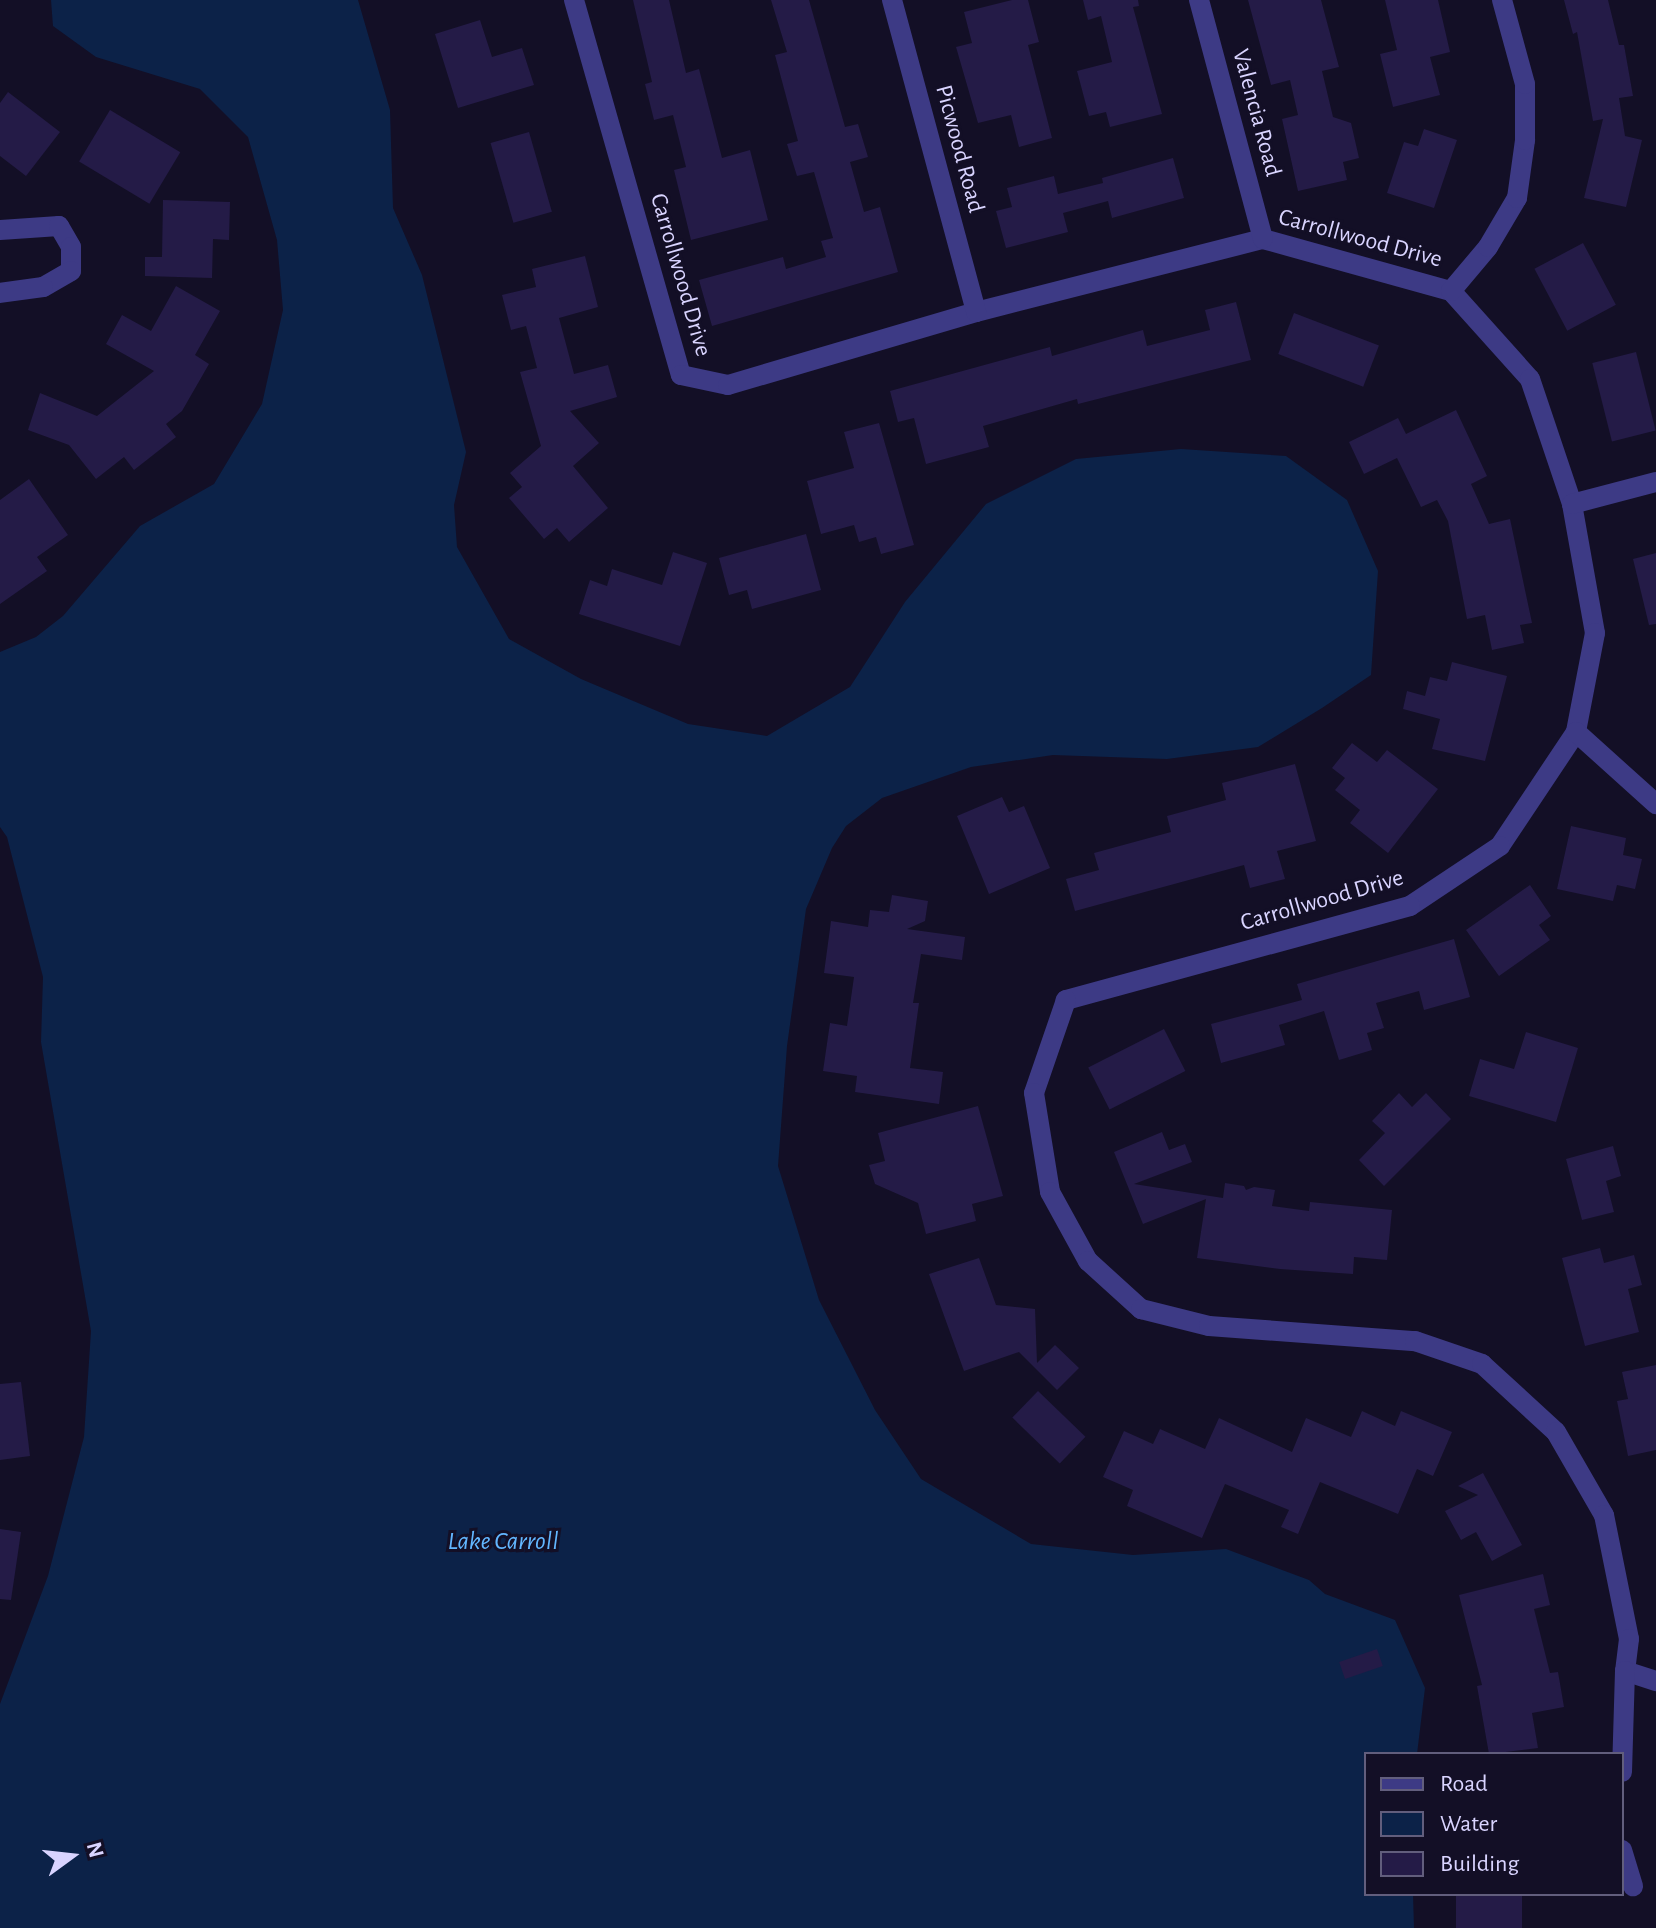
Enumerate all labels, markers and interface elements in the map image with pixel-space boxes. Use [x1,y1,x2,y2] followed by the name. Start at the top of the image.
[1225,46,1287,180] street label: Valencia Road
[928,82,990,216] street label: Picwood Road
[643,190,717,360] street label: Carrollwood Drive
[1275,203,1445,275] street label: Carrollwood Drive
[1237,864,1407,938] street label: Carrollwood Drive
[447,1526,559,1558] water label: Lake Carroll
[1364,1752,1624,1896] legend
[1440,1772,1488,1796] text: Road
[1440,1812,1497,1836] text: Water
[32,1816,112,1896] north arrow
[83,1840,108,1860] text: N
[1440,1852,1519,1876] text: Building

